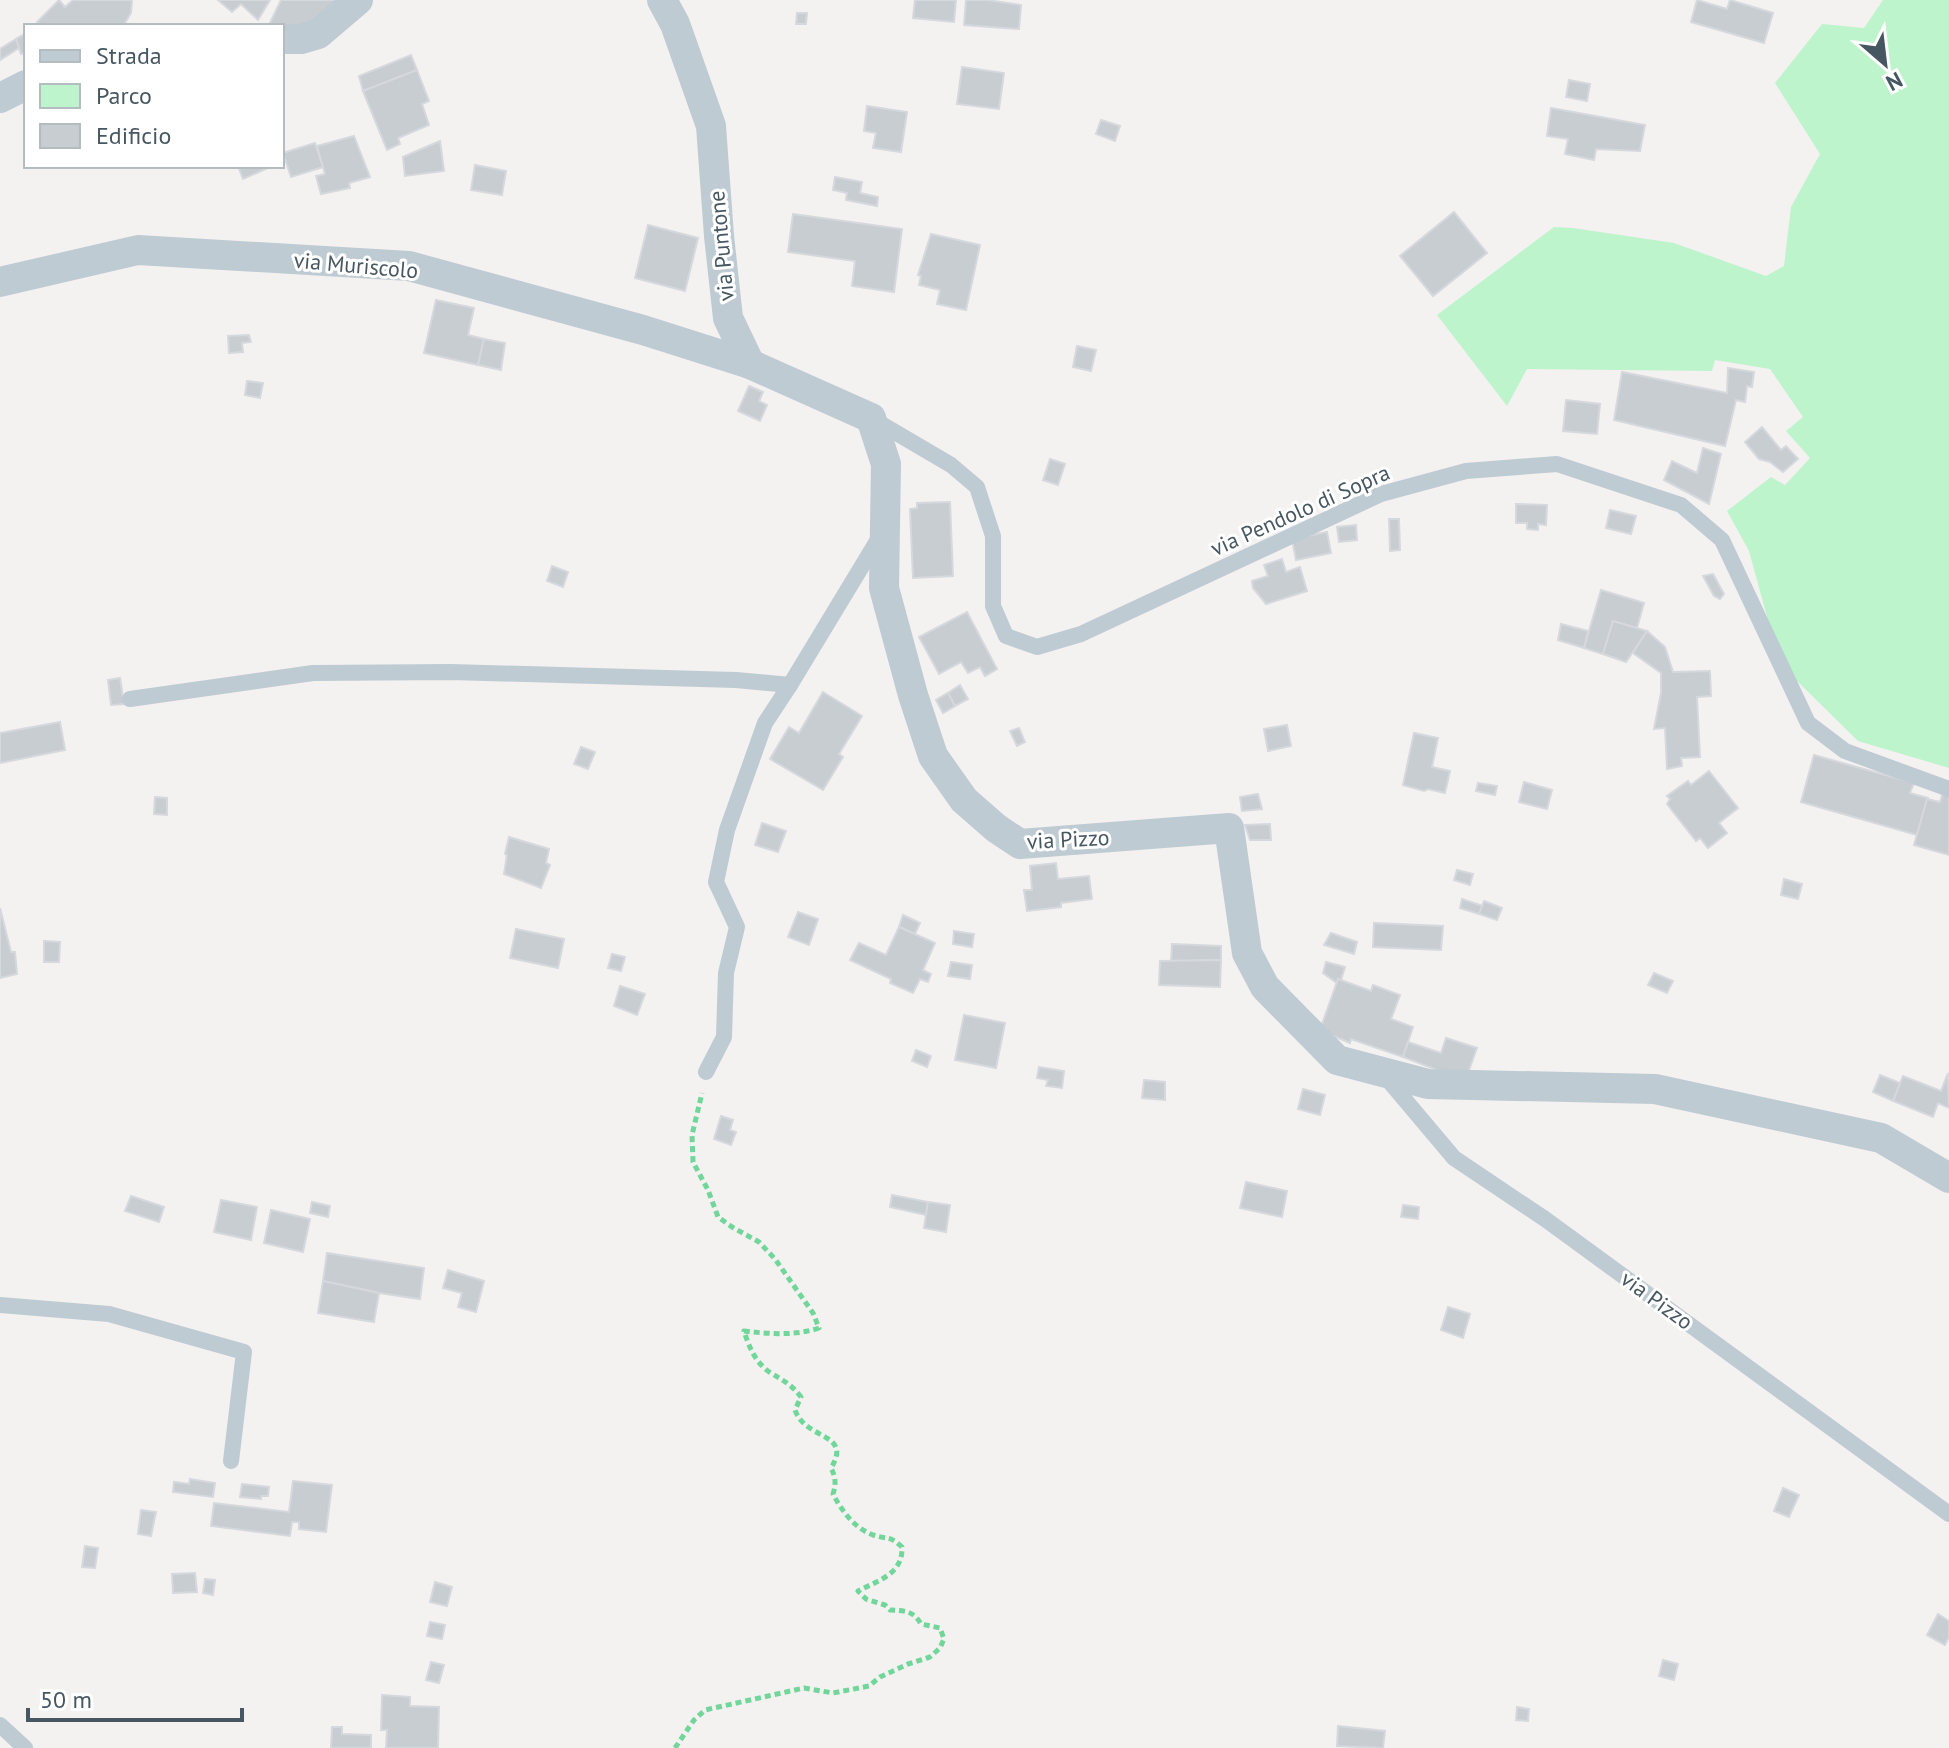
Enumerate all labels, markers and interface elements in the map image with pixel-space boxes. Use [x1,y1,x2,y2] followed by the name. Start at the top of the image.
[24,24,284,168] legend
[1845,24,1925,104] north arrow
[96,40,162,71] text: Strada
[1881,66,1907,97] text: N
[96,80,152,111] text: Parco
[96,120,171,151] text: Edificio
[702,190,740,302] street label: via Puntone
[293,246,419,284] street label: via Muriscolo
[1206,458,1394,562] street label: via Pendolo di Sopra
[1026,823,1110,855] street label: via Pizzo
[1615,1264,1699,1336] street label: via Pizzo
[28,1672,242,1722] scale bar
[40,1684,92,1715] text: 50 m

